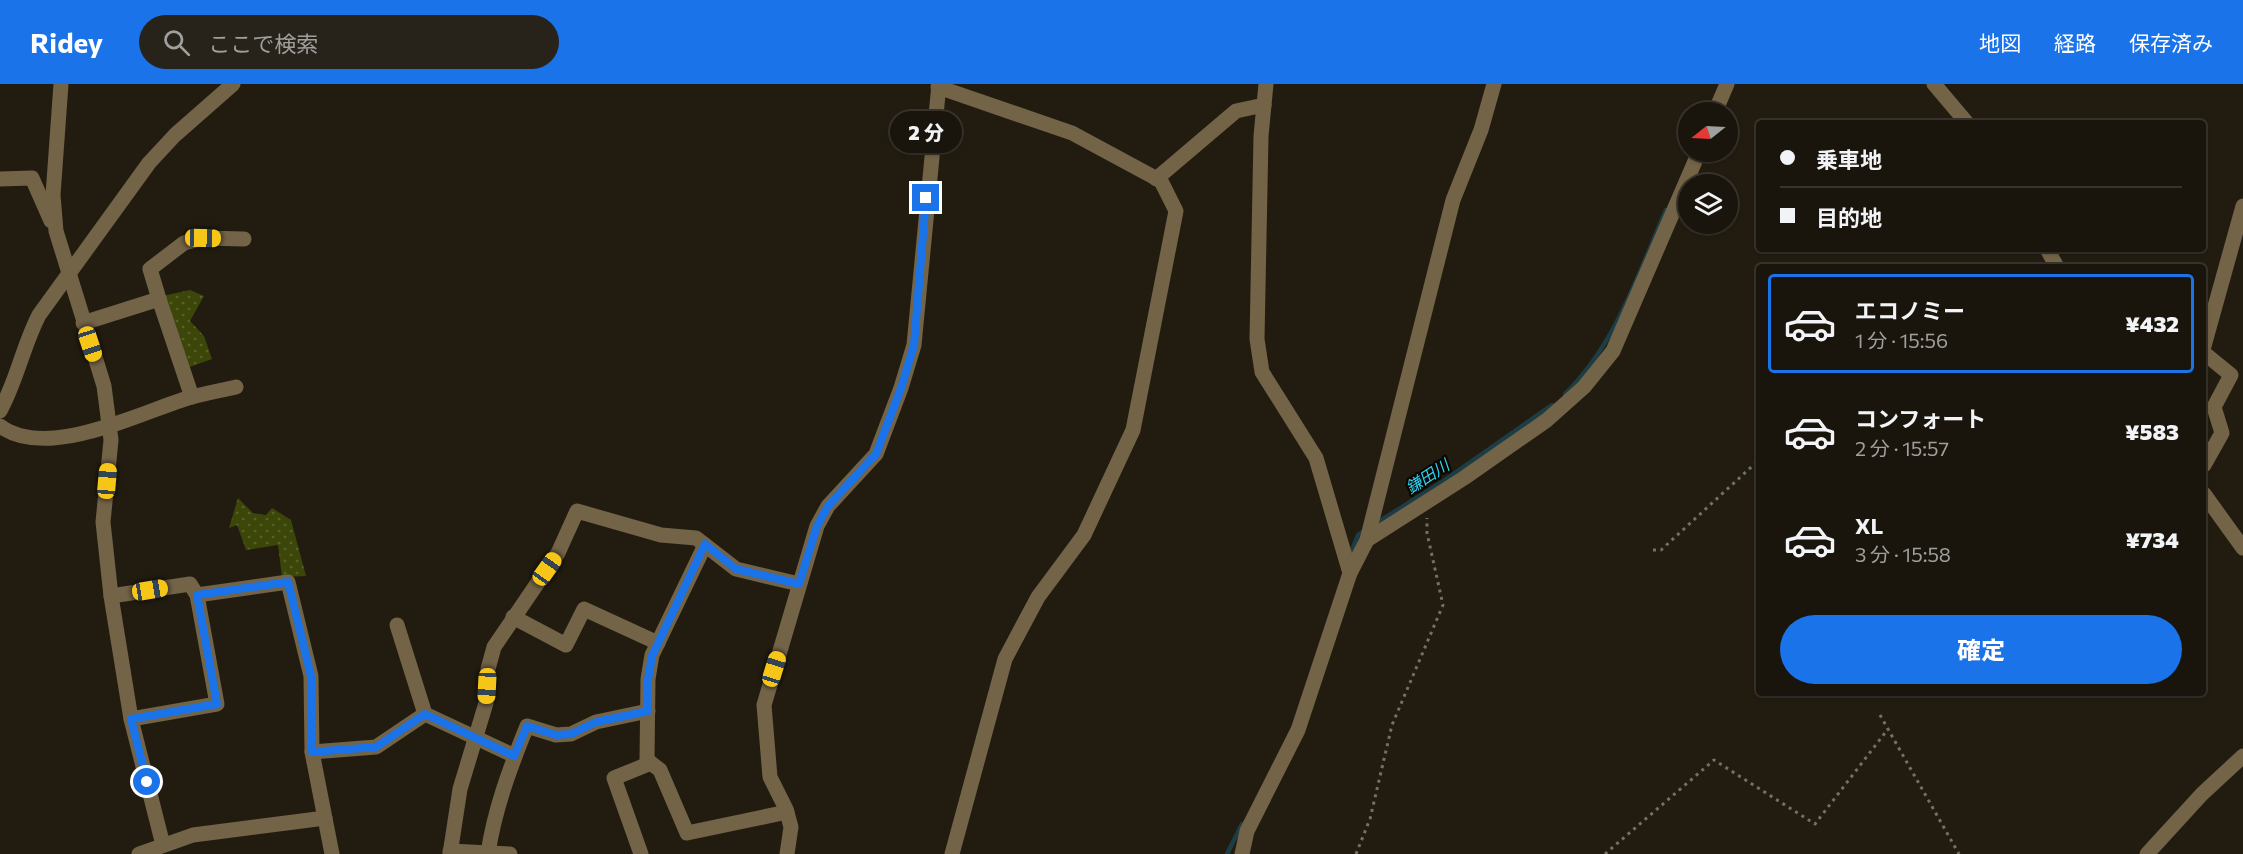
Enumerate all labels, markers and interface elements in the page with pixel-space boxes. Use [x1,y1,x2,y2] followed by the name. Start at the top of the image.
[139,15,559,69] search box
[30,25,103,59] text: Ridey
[160,26,193,59] icon: search
[208,30,318,57] text: ここで検索
[1979,30,2021,55] text: 地図
[2054,30,2096,55] text: 経路
[2129,30,2213,55] text: 保存済み
[1678,102,1738,162] north arrow
[1678,102,1738,234] map controls
[890,111,962,153] callout: 2 分
[908,120,944,144] text: 2 分
[1816,146,1882,173] text: 乗車地
[1678,174,1738,234] button: layers
[912,184,939,211] route end
[1816,204,1882,231] text: 目的地
[185,229,221,247] car
[1783,297,1837,351] icon: car
[1855,297,1965,324] text: エコノミー
[2125,310,2179,337] text: ¥432
[76,324,104,364] car
[1855,328,1948,352] text: 1 分 · 15:56
[1783,405,1837,459] icon: car
[1855,405,1986,432] text: コンフォート
[2125,418,2179,445] text: ¥583
[1855,436,1949,460] text: 2 分 · 15:57
[1402,454,1454,497] water label: 鎌田川
[96,462,118,500] car
[1855,512,1883,539] text: XL
[1783,513,1837,567] icon: car
[2125,526,2179,553] text: ¥734
[1855,542,1951,566] text: 3 分 · 15:58
[529,549,565,589] car
[131,578,169,602] car
[1780,615,2182,684] button: 確定
[760,649,788,689] car
[477,668,497,704] car
[133,768,160,795] route start

